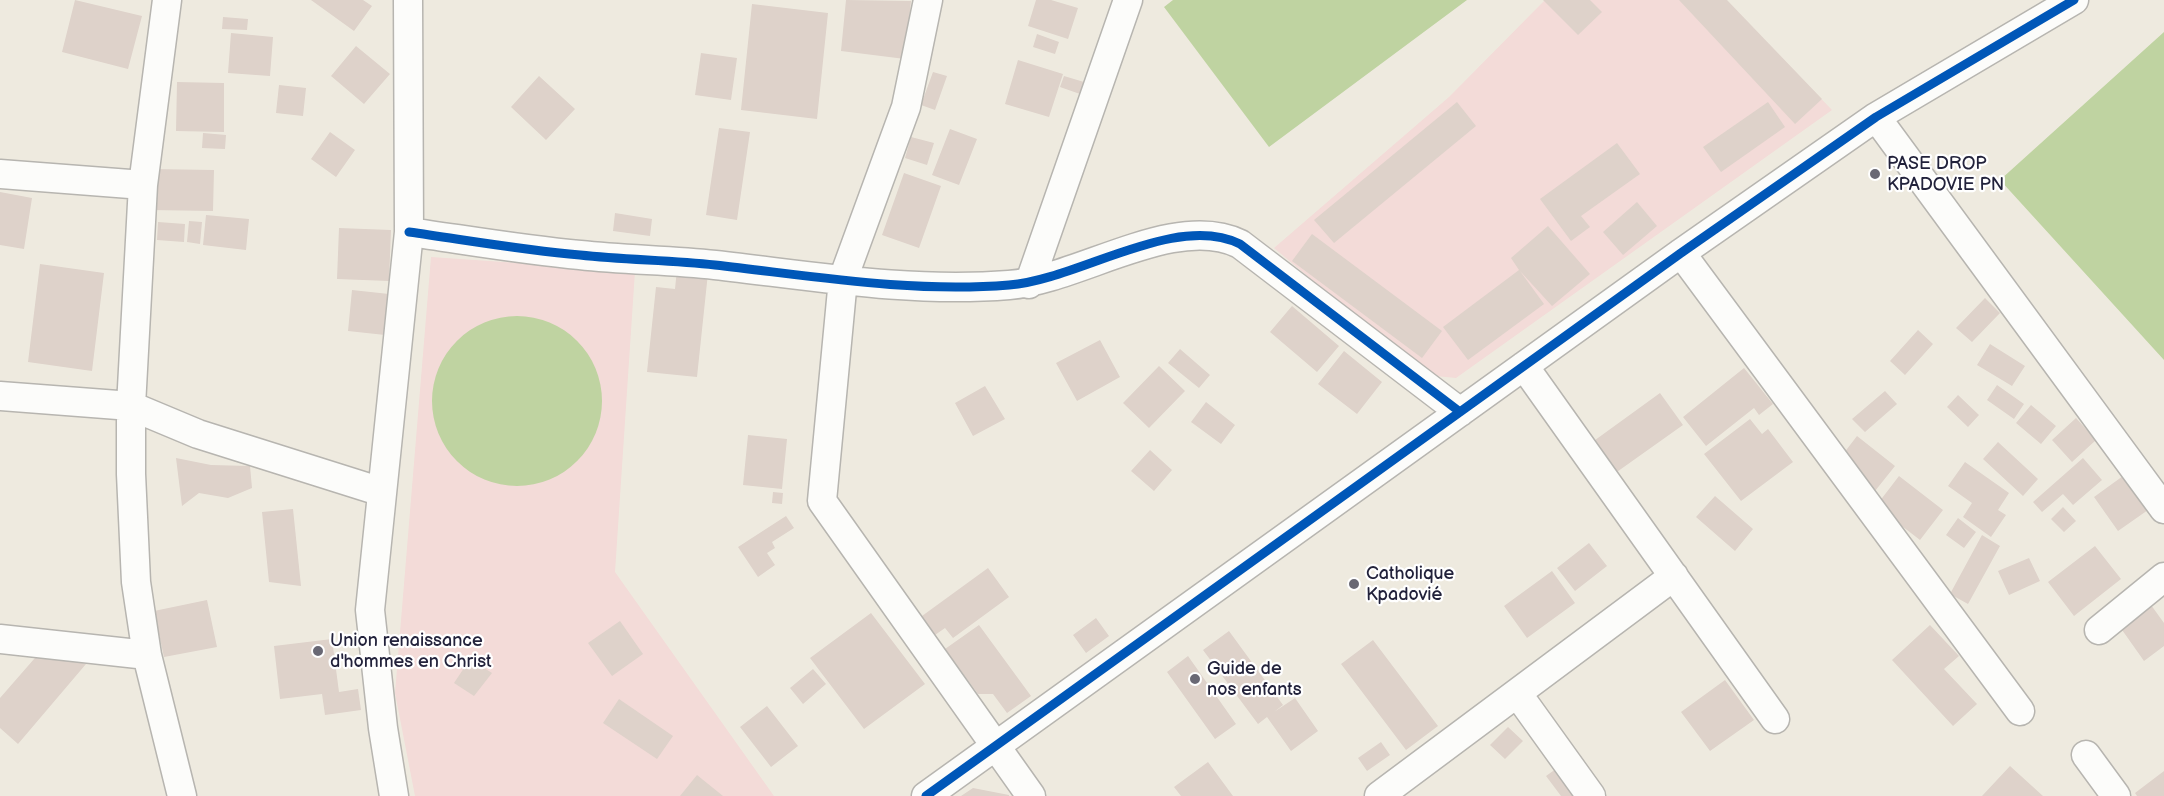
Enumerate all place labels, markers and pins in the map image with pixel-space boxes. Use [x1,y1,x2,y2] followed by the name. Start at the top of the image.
[1887,153,2004,195] place label: PASE DROP KPADOVIE PN
[1868,167,1882,181] marker: PASE DROP KPADOVIE PN
[1366,563,1454,606] place label: Catholique Kpadovié
[1347,577,1361,591] marker: Catholique Kpadovié
[330,630,492,672] place label: Union renaissance d'hommes en Christ
[311,644,325,658] marker: Union renaissance d'hommes en Christ
[1207,658,1302,700] place label: Guide de nos enfants
[1188,672,1202,686] marker: Guide de nos enfants

